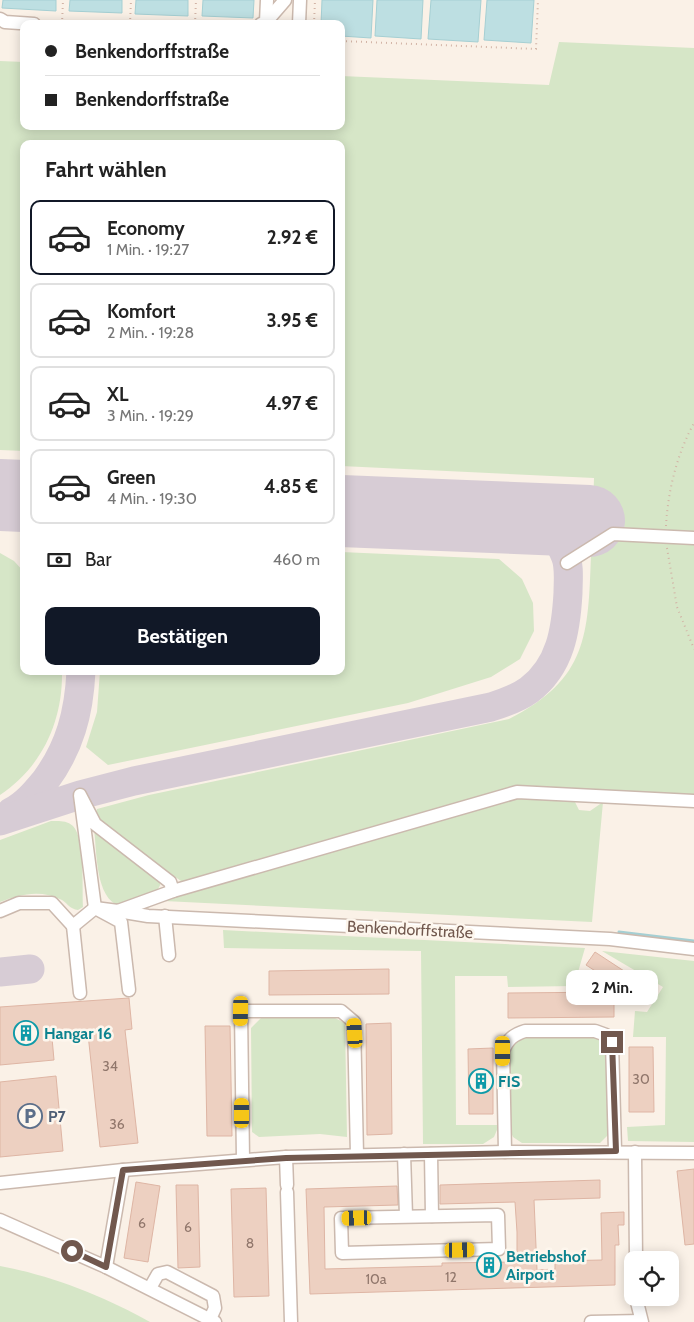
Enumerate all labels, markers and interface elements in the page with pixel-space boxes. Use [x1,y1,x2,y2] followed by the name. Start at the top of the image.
[75,40,229,63] text: Benkendorffstraße
[75,88,229,111] text: Benkendorffstraße
[45,156,167,183] text: Fahrt wählen
[47,215,92,260] icon: car
[107,217,185,240] text: Economy
[267,226,318,249] text: 2.92 €
[107,240,189,259] text: 1 Min. · 19:27
[47,298,92,343] icon: car
[107,300,176,323] text: Komfort
[266,309,318,332] text: 3.95 €
[107,323,194,342] text: 2 Min. · 19:28
[47,381,92,426] icon: car
[107,383,128,406] text: XL
[265,392,318,415] text: 4.97 €
[107,406,194,425] text: 3 Min. · 19:29
[47,464,92,509] icon: car
[107,466,156,489] text: Green
[264,475,318,498] text: 4.85 €
[107,489,197,508] text: 4 Min. · 19:30
[45,546,73,574] icon: cash
[85,548,111,571] text: Bar
[273,550,320,569] text: 460 m
[45,607,320,665] button: Bestätigen
[347,917,473,942] street label: Benkendorffstraße
[566,970,658,1004] callout: 2 Min.
[591,978,633,997] text: 2 Min.
[233,996,248,1026] car
[346,1018,363,1048] car
[13,1020,39,1046] building icon: Hangar 16
[44,1024,112,1043] place label: Hangar 16
[601,1031,623,1053] route end
[495,1036,510,1066] car
[102,1057,118,1075] house number: 34
[468,1068,494,1094] building icon: FIS
[632,1070,650,1088] house number: 30
[498,1072,520,1091] place label: FIS
[234,1098,249,1128] car
[17,1103,43,1129] parking icon: P7
[48,1107,67,1126] place label: P7
[109,1115,125,1133] house number: 36
[341,1210,372,1226] car
[138,1214,146,1232] house number: 6
[184,1218,192,1236] house number: 6
[246,1234,254,1252] house number: 8
[61,1240,83,1262] route start
[444,1242,475,1258] car
[506,1247,587,1284] place label: Betriebshof Airport
[624,1251,679,1306] map controls
[624,1251,679,1306] button: locate
[476,1252,502,1278] building icon: Betriebshof Airport
[445,1268,457,1286] house number: 12
[365,1270,387,1288] house number: 10a

